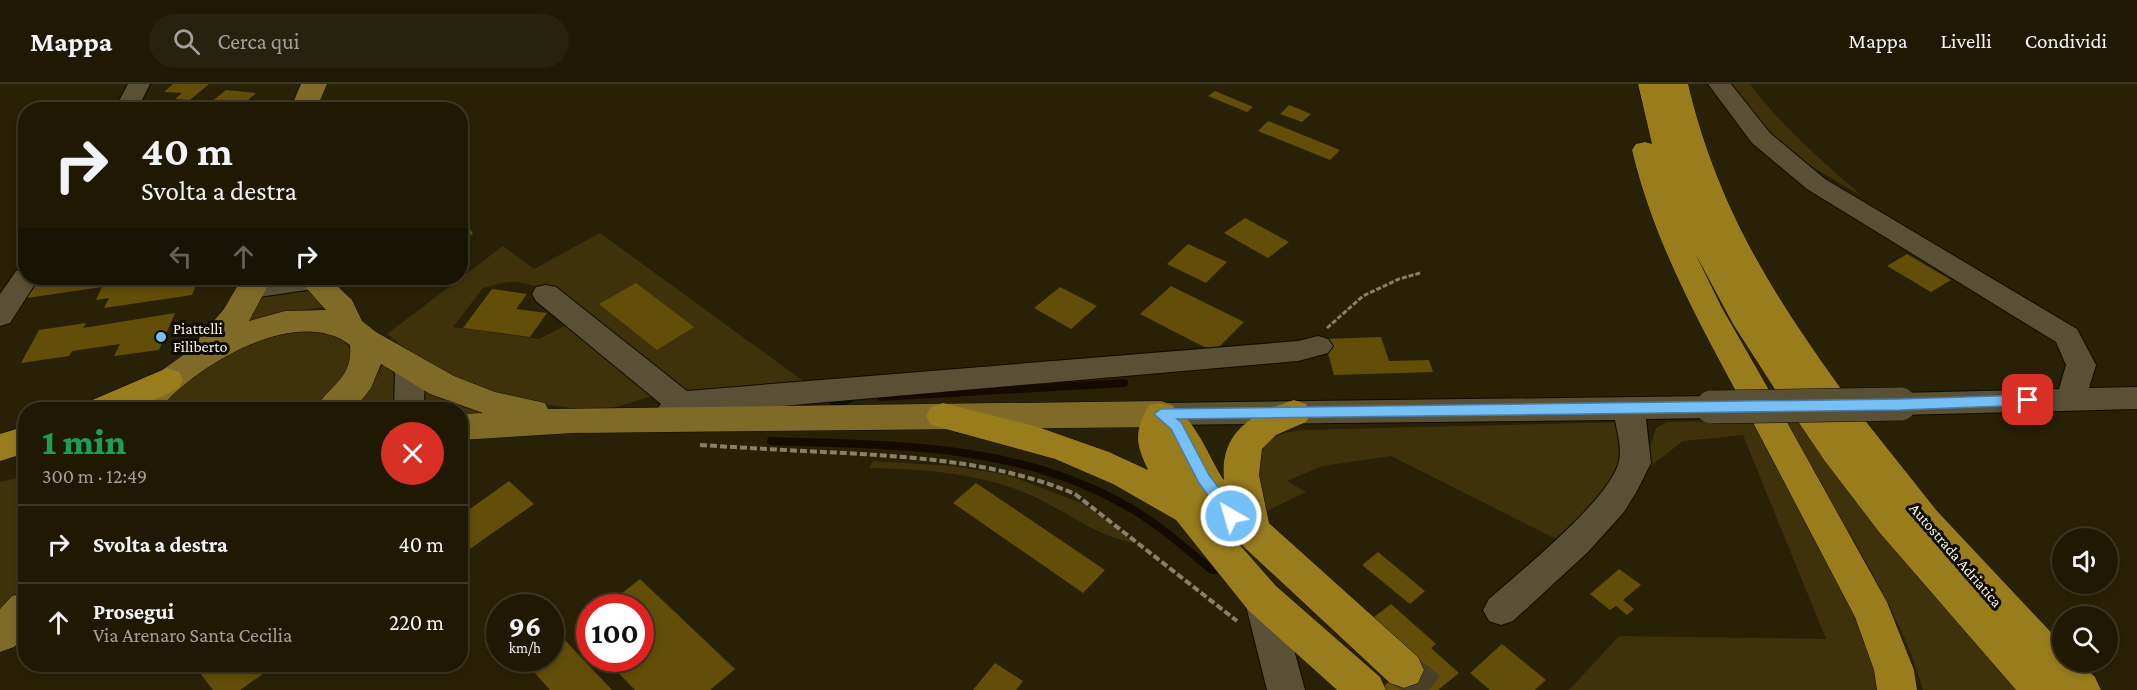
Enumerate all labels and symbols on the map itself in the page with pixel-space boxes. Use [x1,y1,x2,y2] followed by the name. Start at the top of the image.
[173,320,228,355] place label: Piattelli Filiberto
[154,330,168,344] marker: Piattelli Filiberto
[2002,374,2053,425] pin
[1199,484,1263,548] position arrow
[1906,500,2006,611] street label: Autostrada Adriatica
[576,594,654,672] speed limit sign: 100

